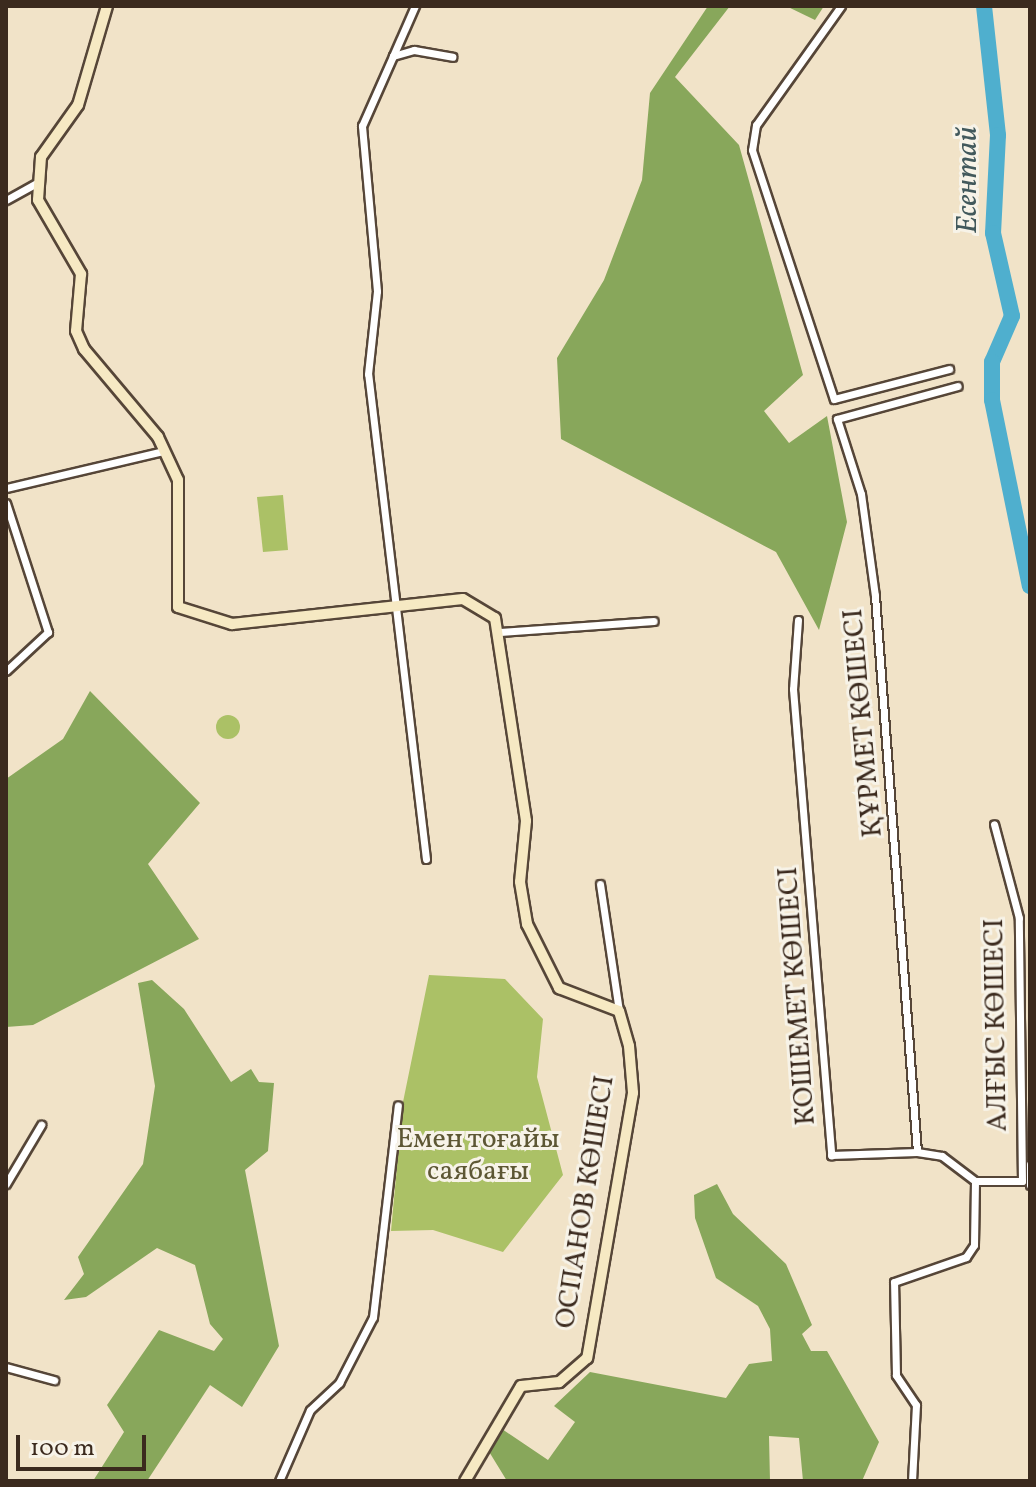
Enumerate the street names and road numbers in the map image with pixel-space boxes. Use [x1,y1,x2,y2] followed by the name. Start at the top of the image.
[837,607,891,839] street label: ҚҰРМЕТ КӨШЕСІ
[772,865,824,1127] street label: КОШЕМЕТ КӨШЕСІ
[978,918,1016,1132] street label: АЛҒЫС КӨШЕСІ
[549,1073,623,1331] street label: ОСПАНОВ КӨШЕСІ

